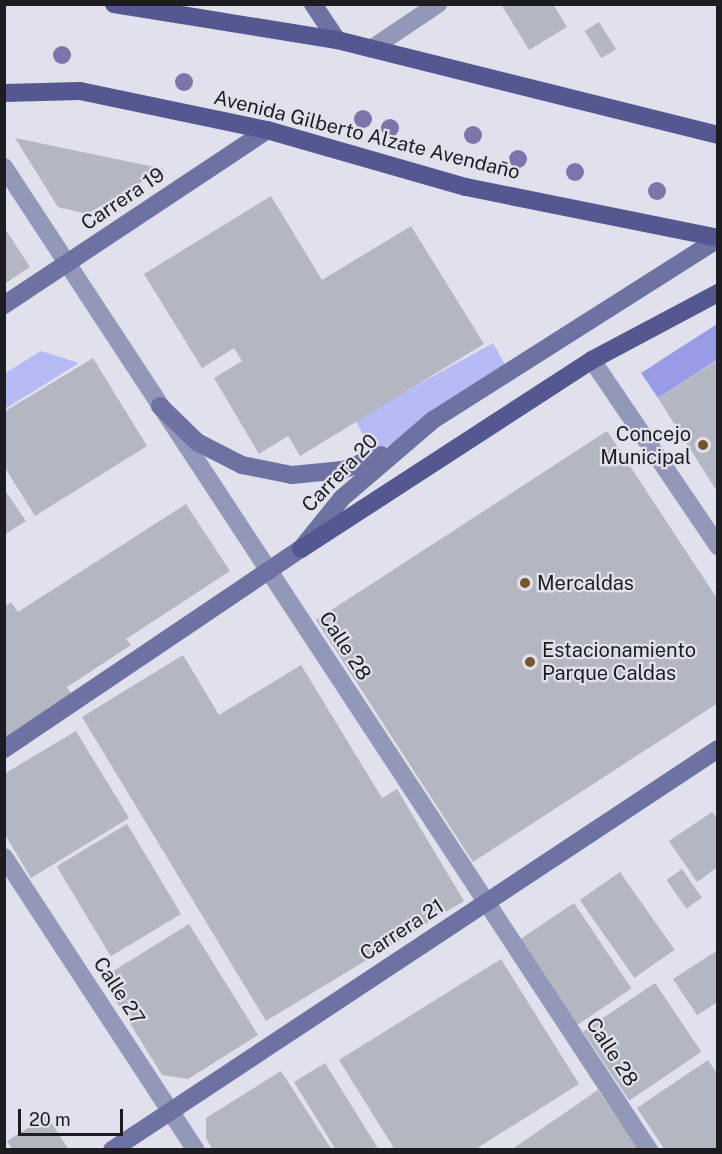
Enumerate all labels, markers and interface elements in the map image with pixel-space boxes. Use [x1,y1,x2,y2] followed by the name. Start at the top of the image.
[211,85,523,185] street label: Avenida Gilberto Alzate Avendaño
[77,162,169,236] street label: Carrera 19
[600,422,691,469] place label: Concejo Municipal
[297,429,383,517] street label: Carrera 20
[696,438,710,452] marker: Concejo Municipal
[537,571,634,595] place label: Mercaldas
[518,576,532,590] marker: Mercaldas
[314,607,376,685] street label: Calle 28
[542,638,696,685] place label: Estacionamiento Parque Caldas
[523,655,537,669] marker: Estacionamiento Parque Caldas
[356,894,448,966] street label: Carrera 21
[88,953,150,1029] street label: Calle 27
[581,1013,643,1091] street label: Calle 28
[21,1097,126,1135] scale bar
[29,1109,71,1130] text: 20 m

